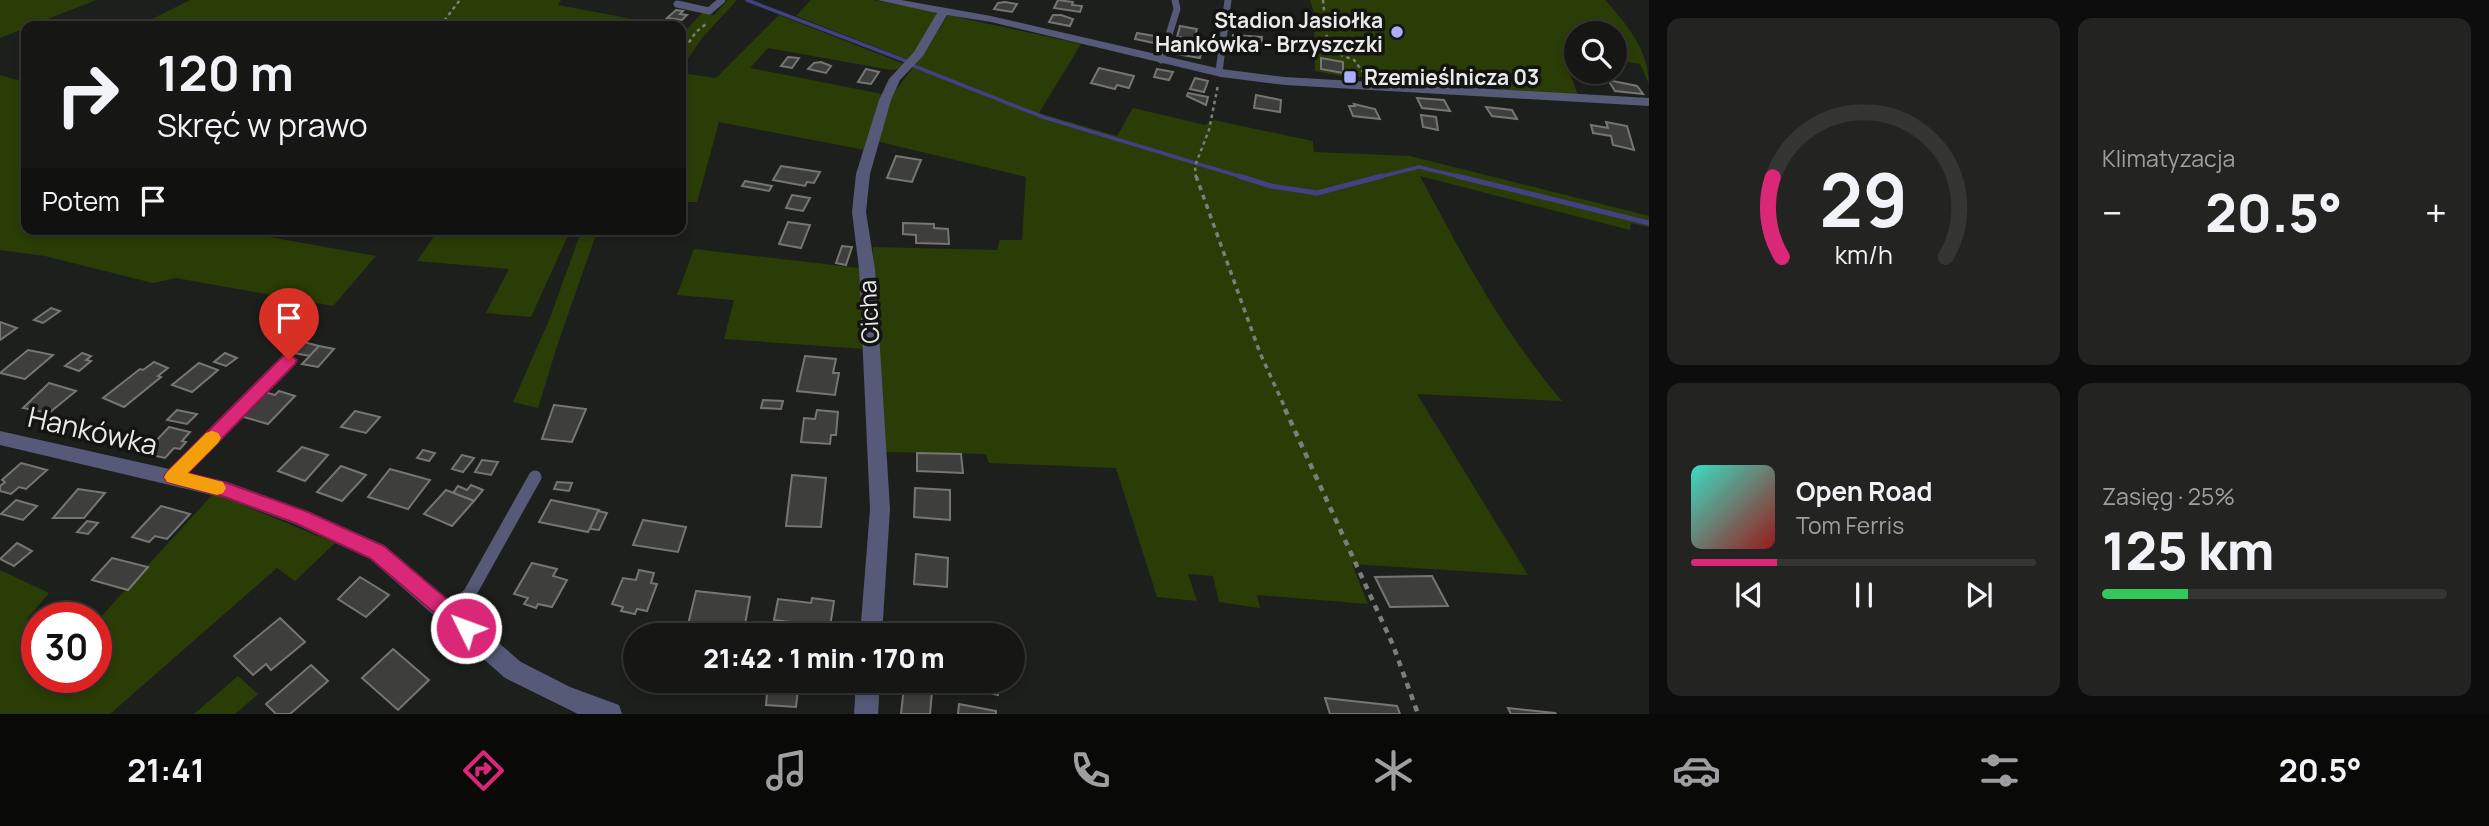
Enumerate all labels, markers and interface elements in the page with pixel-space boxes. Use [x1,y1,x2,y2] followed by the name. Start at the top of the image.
[1155,6,1383,58] place label: Stadion Jasiołka Hankówka - Brzyszczki
[1564,21,1627,84] map controls
[1564,21,1627,84] button: search
[1389,24,1405,40] marker: Stadion Jasiołka Hankówka - Brzyszczki
[157,39,294,106] text: 120 m
[42,49,133,140] icon: right
[1364,63,1539,91] place label: Rzemieślnicza 03
[1342,69,1358,85] marker: Rzemieślnicza 03
[157,103,368,147] text: Skręć w prawo
[2102,142,2235,174] text: Klimatyzacja
[1819,150,1908,250] text: 29
[2205,177,2342,248] text: 20.5°
[134,182,172,220] icon: arrive
[42,183,120,219] text: Potem
[2102,186,2123,238] text: −
[2425,186,2447,238] text: +
[1834,237,1893,272] text: km/h
[850,279,886,345] street label: Cicha
[259,288,319,360] pin
[270,299,308,337] icon: arrive
[24,397,162,463] street label: Hankówka
[1796,473,1932,509] text: Open Road
[2102,480,2235,512] text: Zasięg · 25%
[1796,509,1904,541] text: Tom Ferris
[2102,515,2274,586] text: 125 km
[1730,576,1768,614] icon: previous
[1845,576,1883,614] icon: pause
[1960,576,1998,614] icon: next
[429,591,503,665] position arrow
[21,602,112,693] speed limit sign: 30
[703,640,945,676] text: 21:42 · 1 min · 170 m
[459,746,508,795] icon: directions
[762,746,811,795] icon: music
[1066,746,1115,795] icon: phone
[1369,746,1418,795] icon: climate
[1672,746,1721,795] icon: car
[1975,746,2024,795] icon: filters
[127,748,205,792] text: 21:41
[2279,748,2362,792] text: 20.5°

